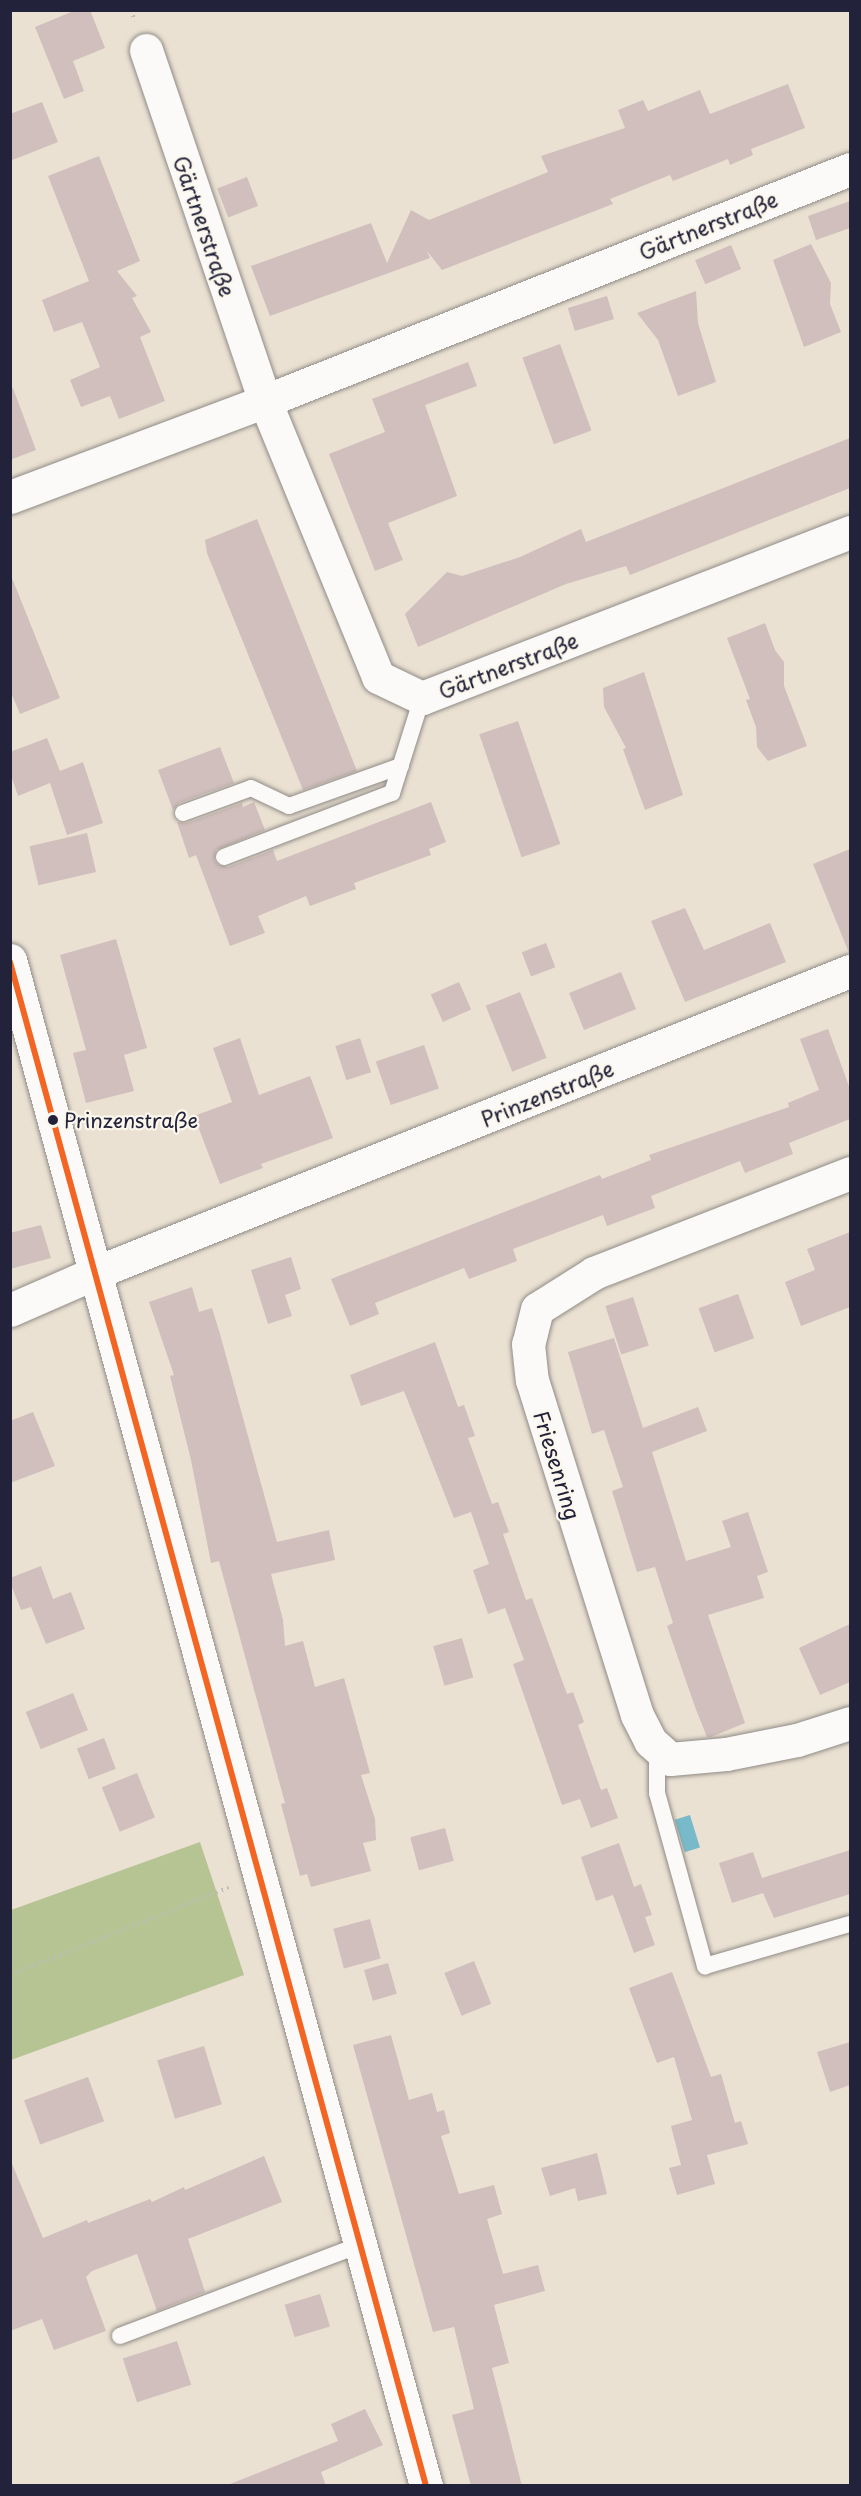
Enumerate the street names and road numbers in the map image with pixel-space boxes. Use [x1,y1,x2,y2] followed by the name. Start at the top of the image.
[169,152,241,300] street label: Gärtnerstraße
[635,186,781,264] street label: Gärtnerstraße
[435,627,581,703] street label: Gärtnerstraße
[477,1055,617,1131] street label: Prinzenstraße
[530,1408,586,1522] street label: Friesenring

